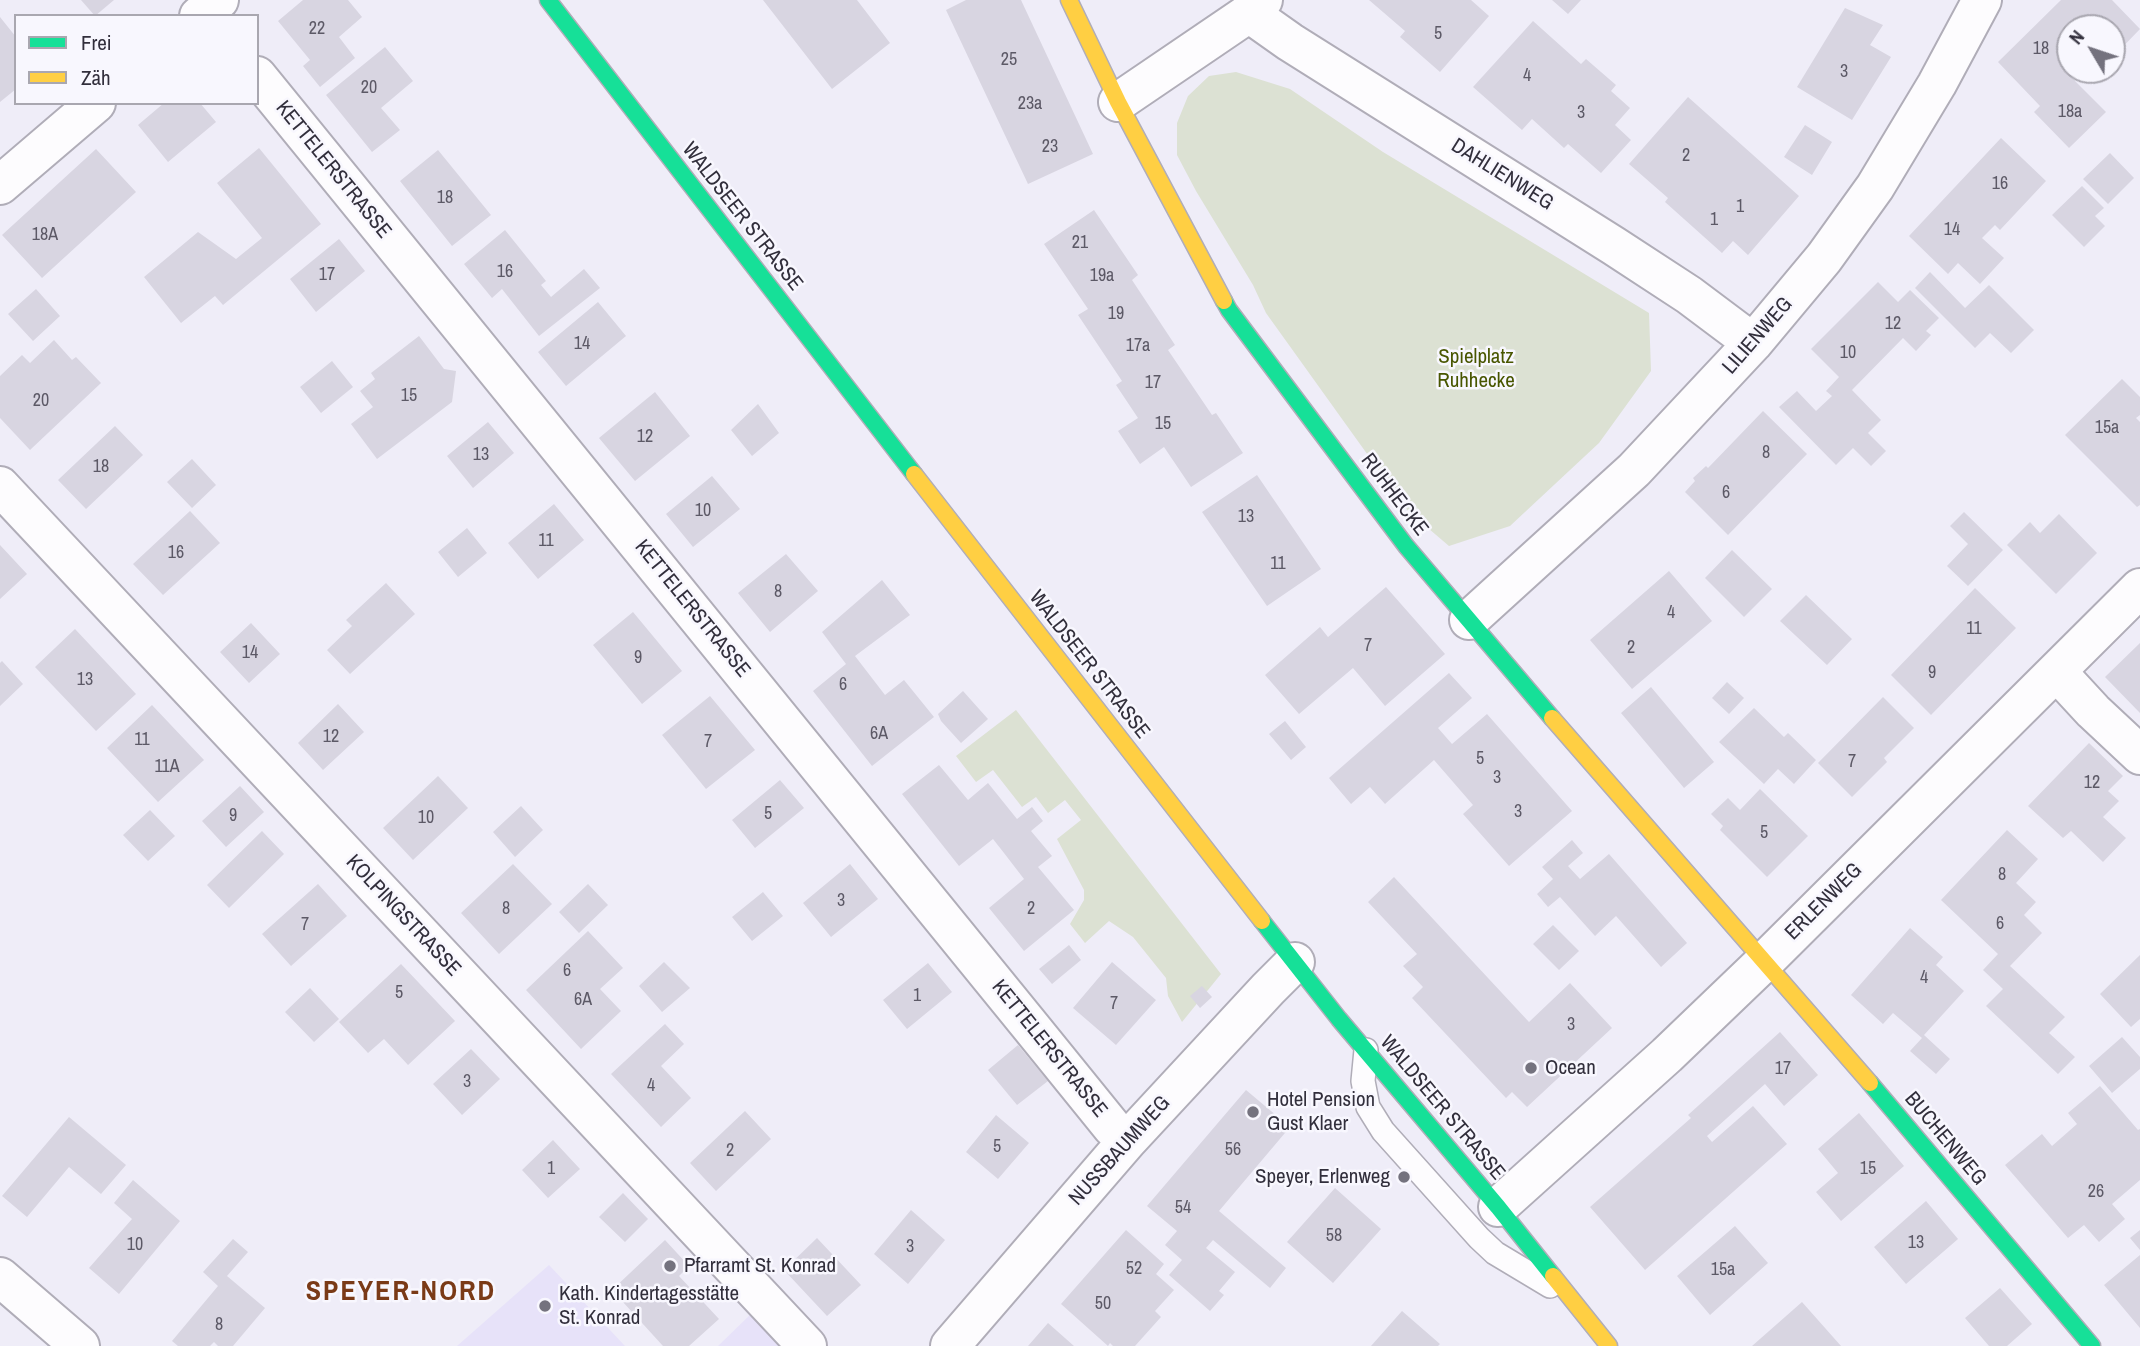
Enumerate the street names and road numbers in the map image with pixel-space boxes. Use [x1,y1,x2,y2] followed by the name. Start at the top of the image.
[270,96,396,244] street label: KETTELERSTRASSE
[1446,134,1558,216] street label: DAHLIENWEG
[676,138,808,296] street label: WALDSEER STRASSE
[1718,292,1798,380] street label: LILIENWEG
[1355,449,1433,541] street label: RUHHECKE
[629,535,755,683] street label: KETTELERSTRASSE
[1023,586,1155,744] street label: WALDSEER STRASSE
[340,850,466,982] street label: KOLPINGSTRASSE
[1780,858,1868,946] street label: ERLENWEG
[986,975,1112,1123] street label: KETTELERSTRASSE
[1374,1031,1510,1185] street label: WALDSEER STRASSE
[1899,1087,1991,1191] street label: BUCHENWEG
[1064,1091,1176,1211] street label: NUSSBAUMWEG

